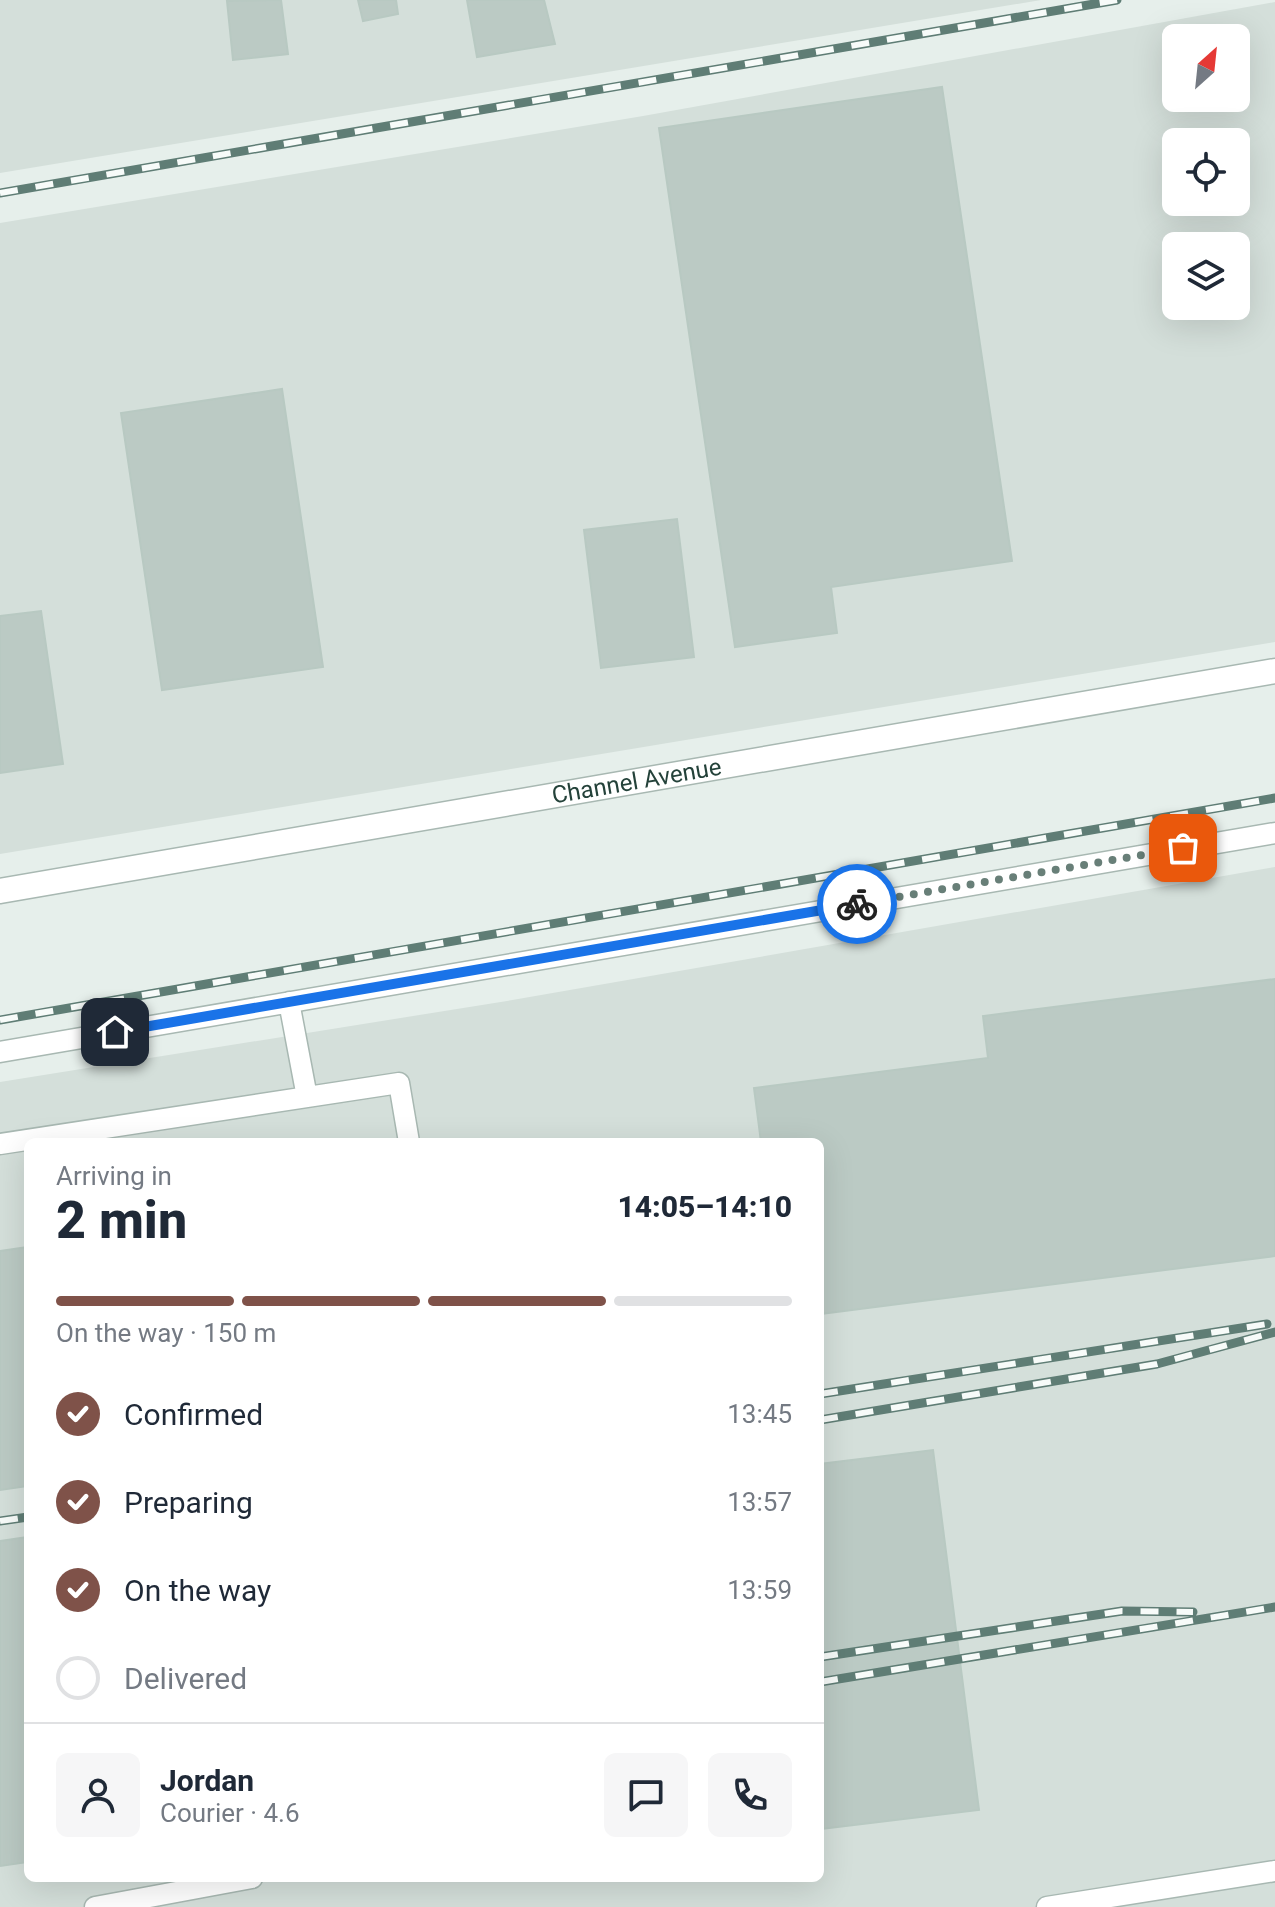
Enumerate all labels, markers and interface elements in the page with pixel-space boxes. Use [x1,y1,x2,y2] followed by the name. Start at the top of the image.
[1162,24,1250,112] north arrow
[1162,24,1250,320] map controls
[1162,128,1250,216] button: locate
[1162,232,1250,320] button: layers
[550,753,723,810] street label: Channel Avenue
[1149,814,1217,882] pin
[1161,826,1205,870] icon: bag
[817,864,897,944] courier
[835,882,879,926] icon: bike
[81,998,149,1066] pin
[93,1010,137,1054] icon: home
[56,1161,172,1191] text: Arriving in
[617,1189,792,1224] text: 14:05–14:10
[56,1190,187,1251] text: 2 min
[56,1318,276,1348] text: On the way · 150 m
[56,1392,100,1436] icon: check
[124,1397,263,1432] text: Confirmed
[727,1399,792,1429] text: 13:45
[56,1480,100,1524] icon: check
[124,1485,253,1520] text: Preparing
[727,1487,792,1517] text: 13:57
[56,1568,100,1612] icon: check
[124,1573,271,1608] text: On the way
[727,1575,792,1605] text: 13:59
[124,1661,247,1696] text: Delivered
[56,1753,140,1837] button: person
[604,1753,688,1837] button: chat
[708,1753,792,1837] button: phone
[160,1763,254,1798] text: Jordan
[160,1798,300,1828] text: Courier · 4.6

